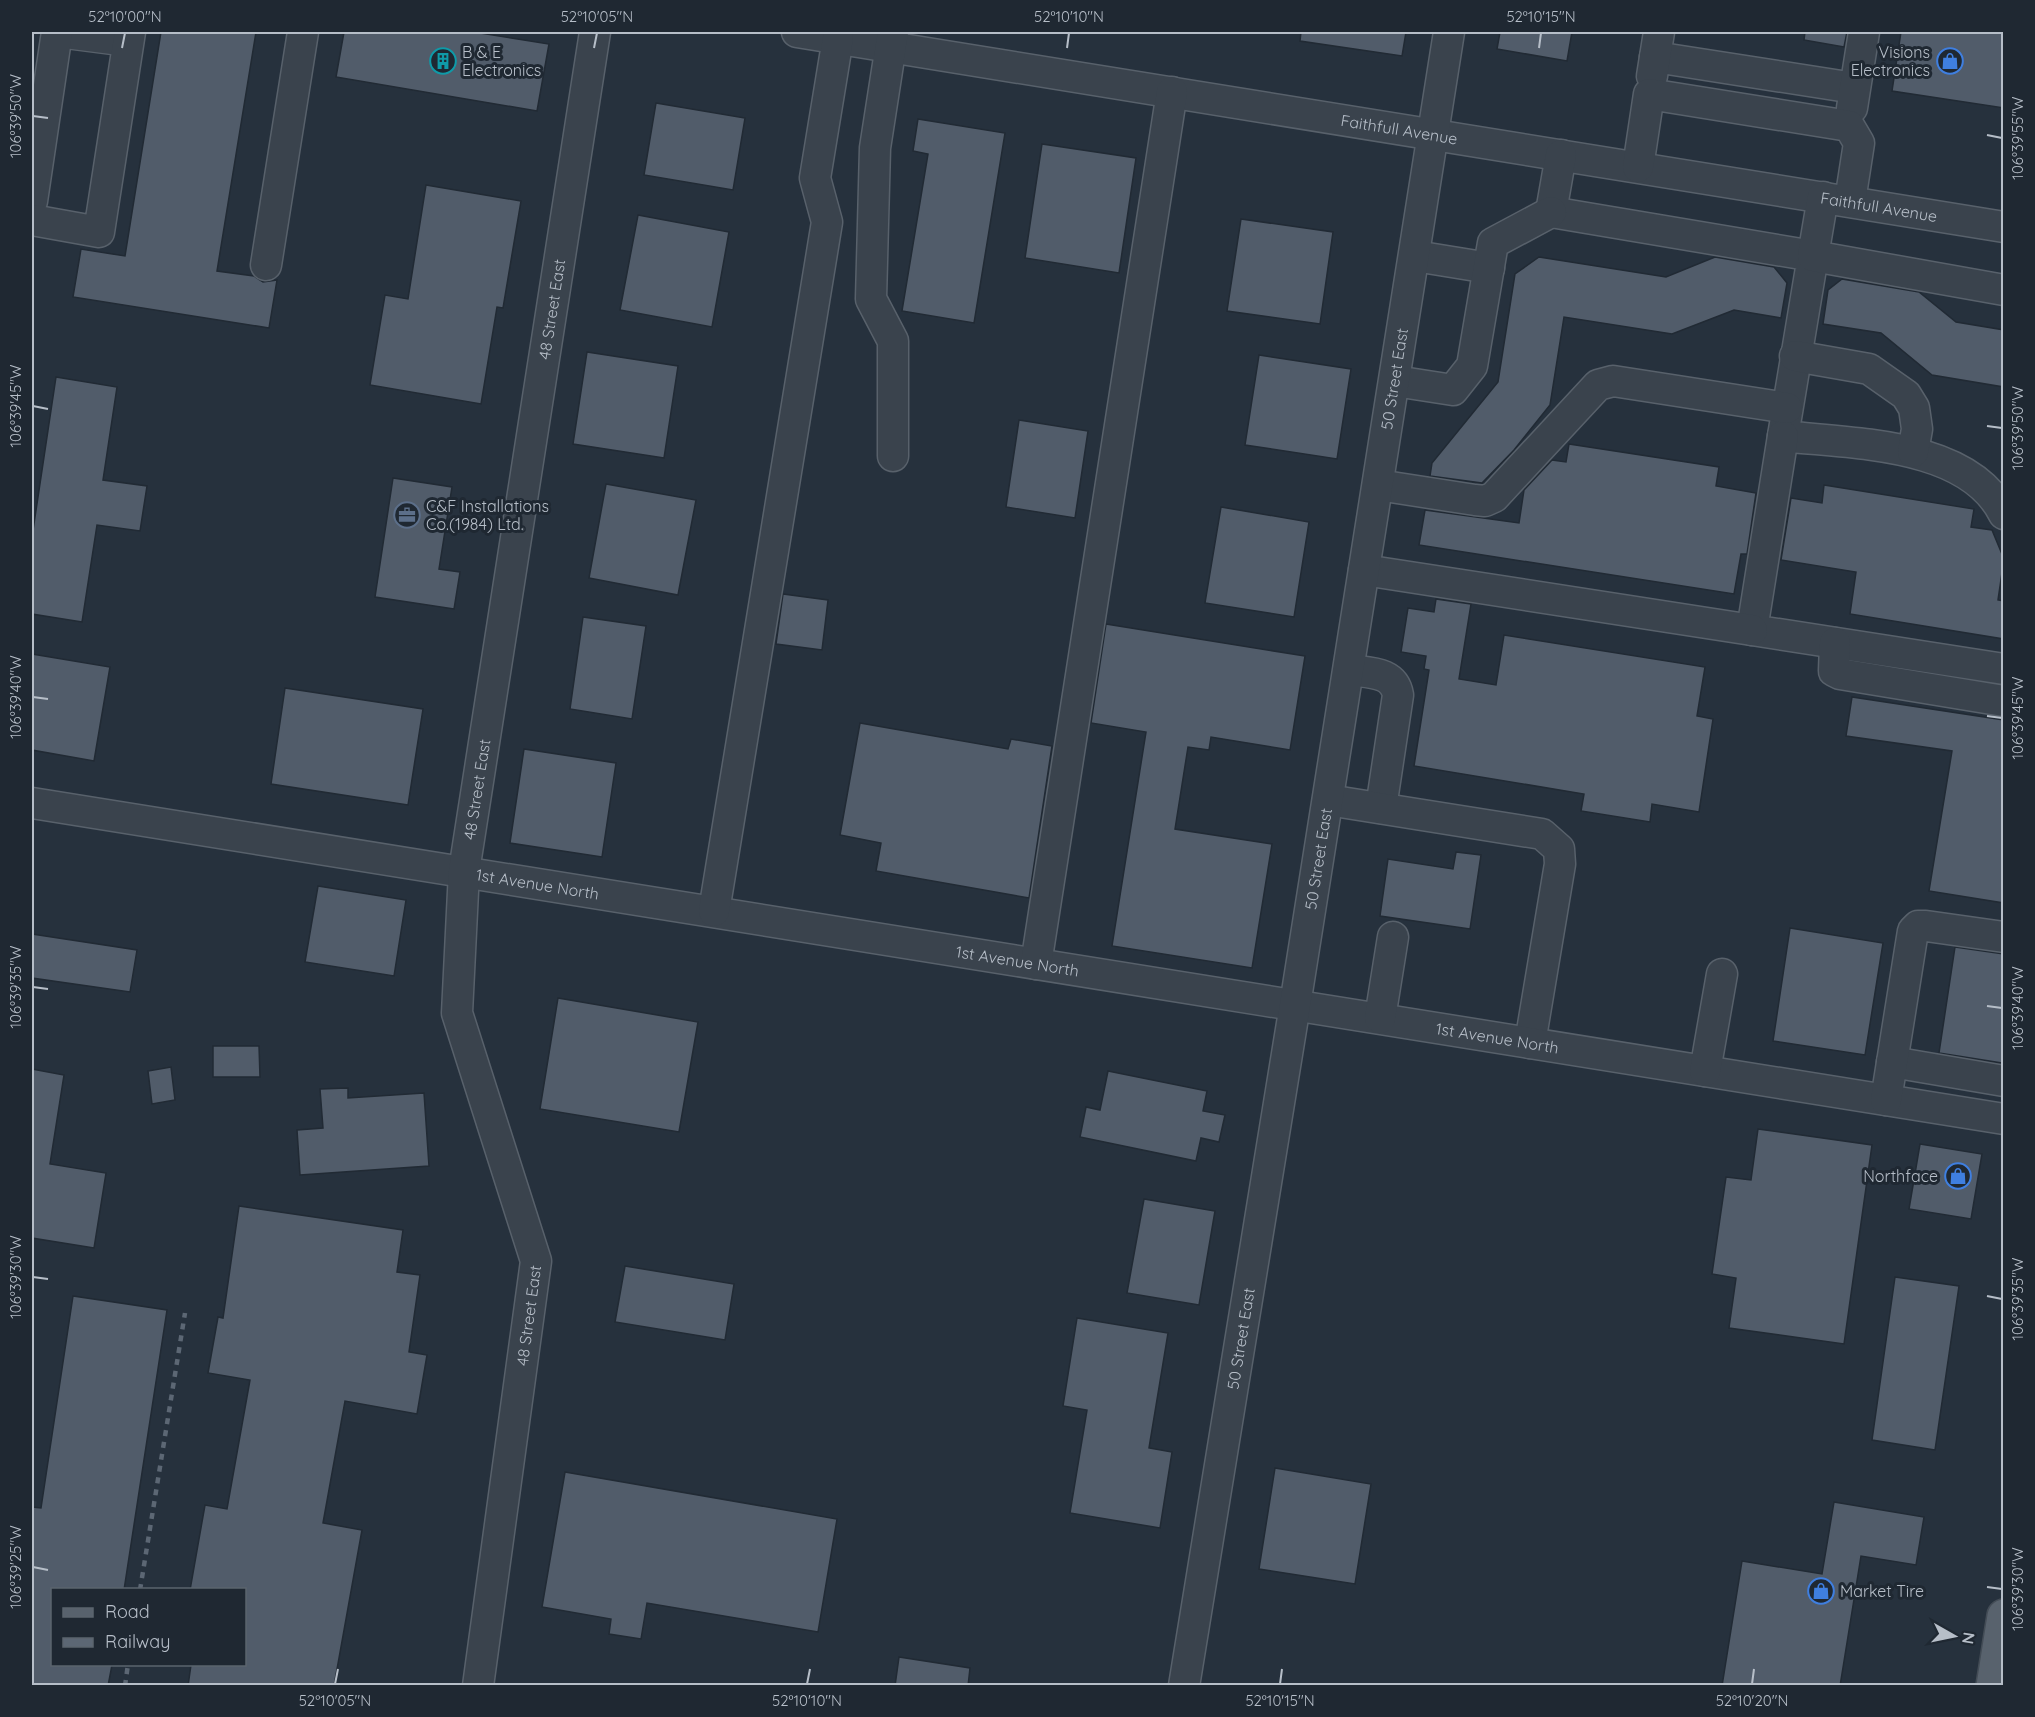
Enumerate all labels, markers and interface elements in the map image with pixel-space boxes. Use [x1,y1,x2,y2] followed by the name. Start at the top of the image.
[88,7,162,26] text: 52°10'00"N
[561,7,633,26] text: 52°10'05"N
[1034,7,1104,26] text: 52°10'10"N
[1506,7,1576,26] text: 52°10'15"N
[462,42,541,80] place label: B & E Electronics
[1851,42,1930,80] place label: Visions Electronics
[428,46,458,76] building icon: B & E Electronics
[1935,46,1965,76] shop icon: Visions Electronics
[6,74,25,158] text: 106°39'50"W
[2008,96,2027,180] text: 106°39'55"W
[1339,110,1459,149] street label: Faithfull Avenue
[1819,188,1939,226] street label: Faithfull Avenue
[534,258,569,361] street label: 48 Street East
[1376,327,1412,431] street label: 50 Street East
[6,364,25,448] text: 106°39'45"W
[2008,386,2027,470] text: 106°39'50"W
[426,496,549,534] place label: C&F Installations Co.(1984) Ltd.
[392,500,422,530] office icon: C&F Installations Co.(1984) Ltd.
[6,655,25,739] text: 106°39'40"W
[2008,676,2027,760] text: 106°39'45"W
[459,738,494,841] street label: 48 Street East
[1300,807,1336,911] street label: 50 Street East
[475,864,601,904] street label: 1st Avenue North
[954,941,1080,981] street label: 1st Avenue North
[6,945,25,1028] text: 106°39'35"W
[2008,966,2027,1050] text: 106°39'40"W
[1434,1018,1560,1058] street label: 1st Avenue North
[1943,1161,1973,1191] shop icon: Northface
[1863,1166,1938,1186] place label: Northface
[6,1235,25,1319] text: 106°39'30"W
[2008,1257,2027,1340] text: 106°39'35"W
[512,1264,545,1367] street label: 48 Street East
[1223,1286,1259,1391] street label: 50 Street East
[6,1525,25,1609] text: 106°39'25"W
[2008,1547,2027,1631] text: 106°39'30"W
[1806,1576,1836,1606] shop icon: Market Tire
[1840,1581,1924,1601] place label: Market Tire
[51,1588,246,1666] legend
[105,1600,150,1623] text: Road
[1924,1606,1984,1666] north arrow
[105,1630,171,1653] text: Railway
[1958,1631,1980,1646] text: N
[299,1691,371,1710] text: 52°10'05"N
[772,1691,842,1710] text: 52°10'10"N
[1245,1691,1315,1710] text: 52°10'15"N
[1716,1691,1788,1710] text: 52°10'20"N

